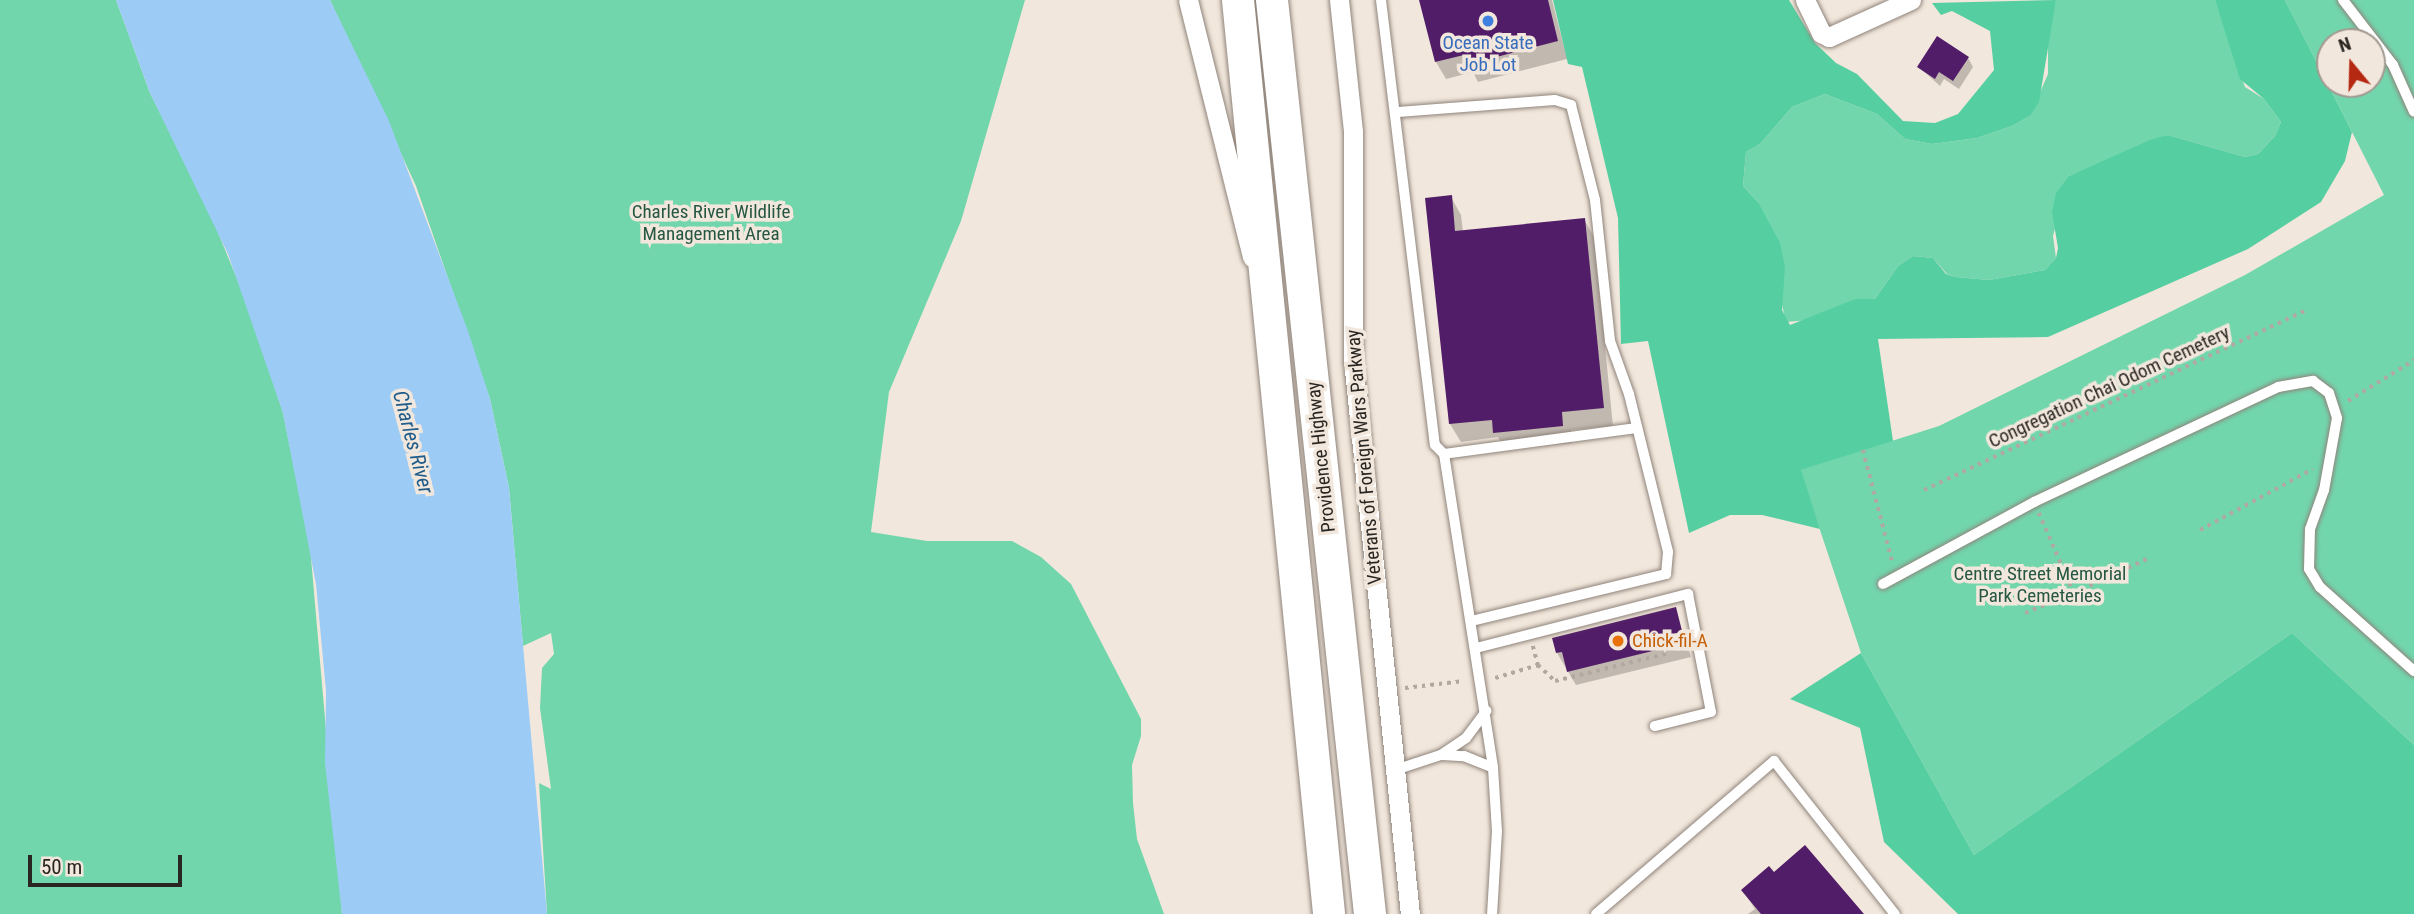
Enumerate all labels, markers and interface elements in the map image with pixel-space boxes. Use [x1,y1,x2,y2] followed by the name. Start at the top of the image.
[1480,13,1496,29] marker: Ocean State Job Lot
[2316,28,2386,98] north arrow
[1443,32,1533,76] place label: Ocean State Job Lot
[2335,32,2354,57] text: N
[632,201,790,245] park label: Charles River Wildlife Management Area
[1985,321,2233,453] street label: Congregation Chai Odom Cemetery
[1341,329,1387,585] street label: Veterans of Foreign Wars Parkway
[1302,380,1340,534] street label: Providence Highway
[387,388,439,496] water label: Charles River
[1954,563,2126,607] park label: Centre Street Memorial Park Cemeteries
[1632,630,1708,652] place label: Chick-fil-A
[1610,633,1626,649] marker: Chick-fil-A
[32,841,186,885] scale bar
[41,855,82,879] text: 50 m

